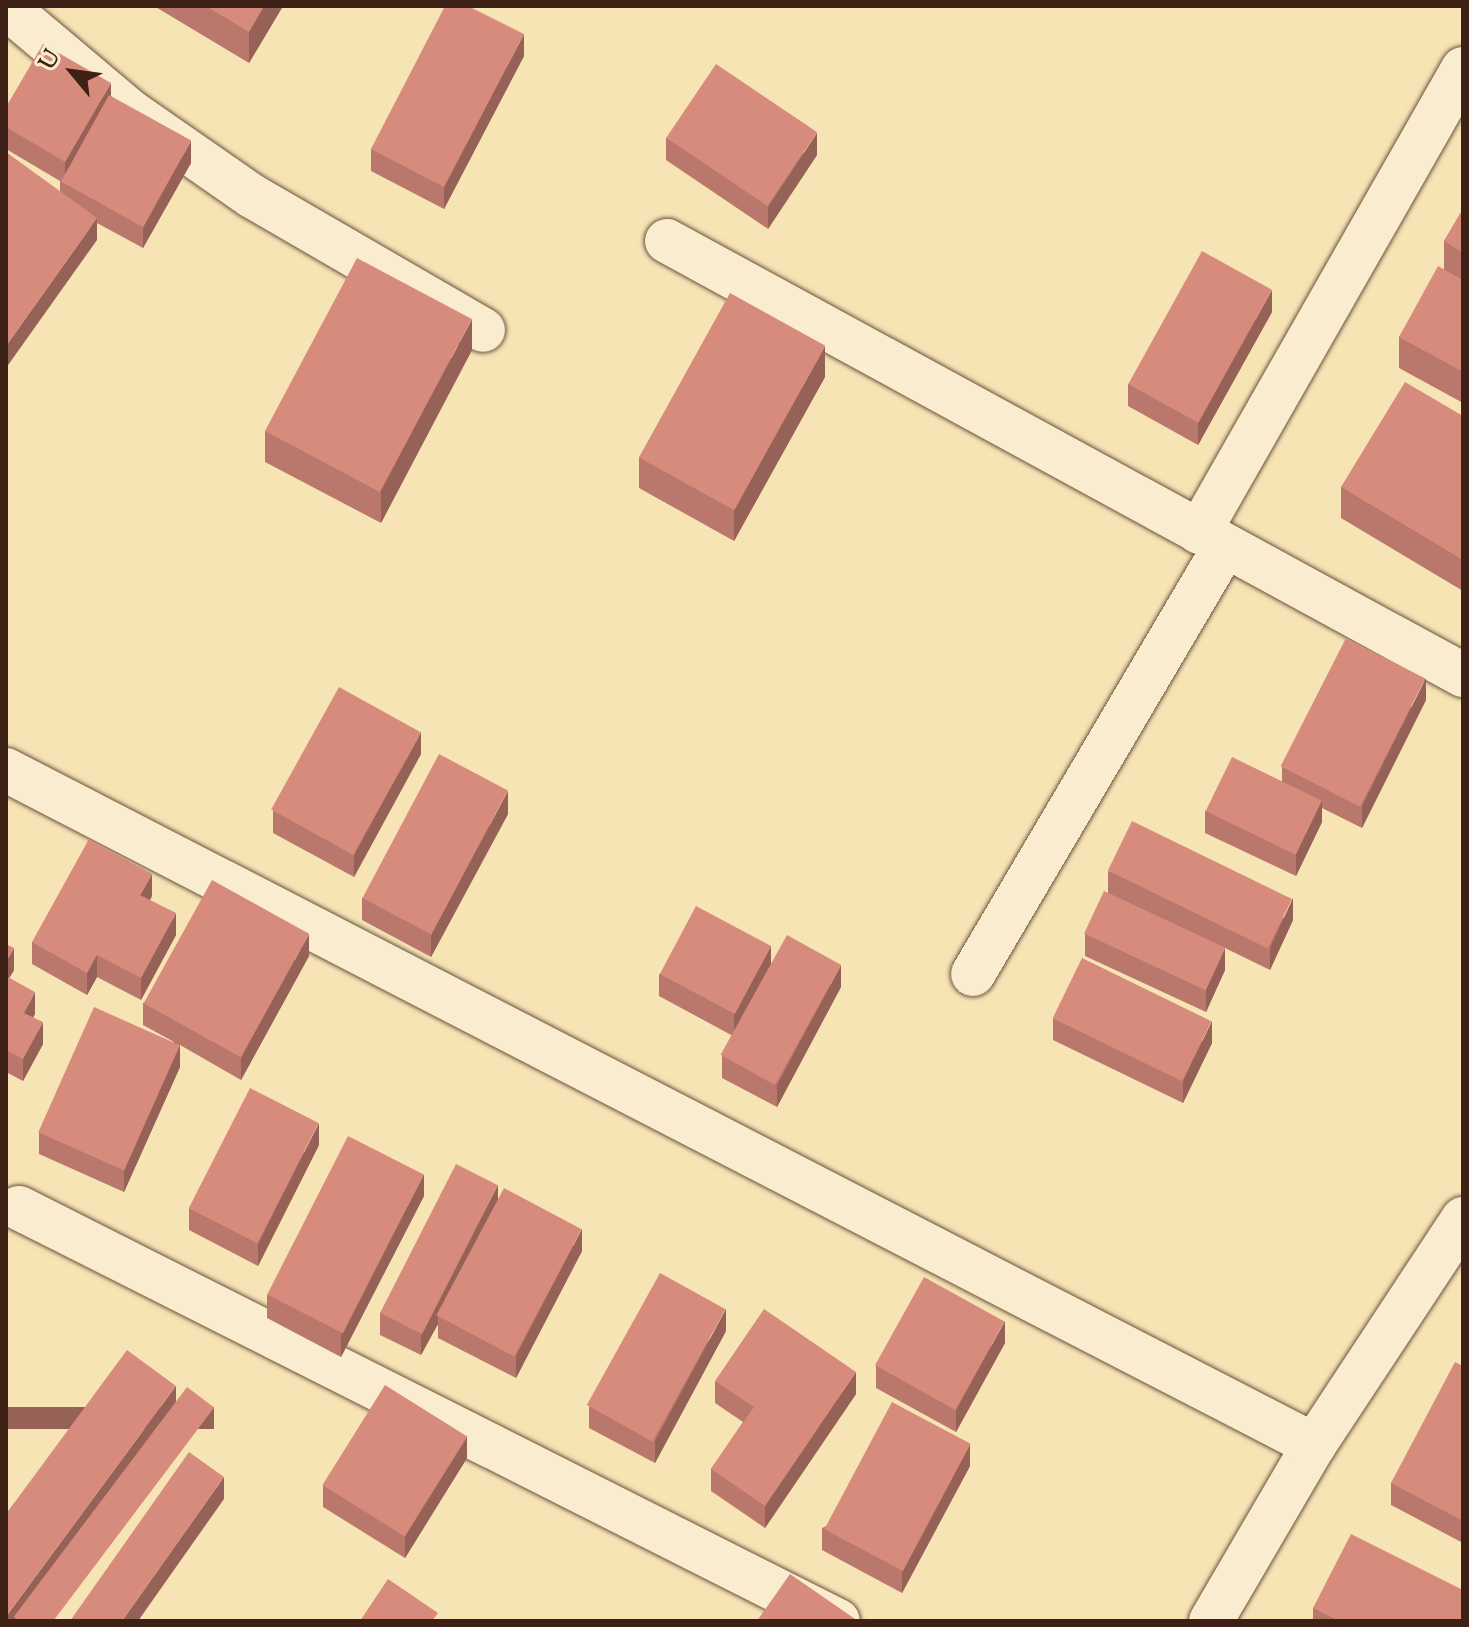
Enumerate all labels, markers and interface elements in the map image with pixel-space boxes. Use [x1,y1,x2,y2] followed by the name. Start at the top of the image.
[32,32,112,112] north arrow
[33,45,69,76] text: U

